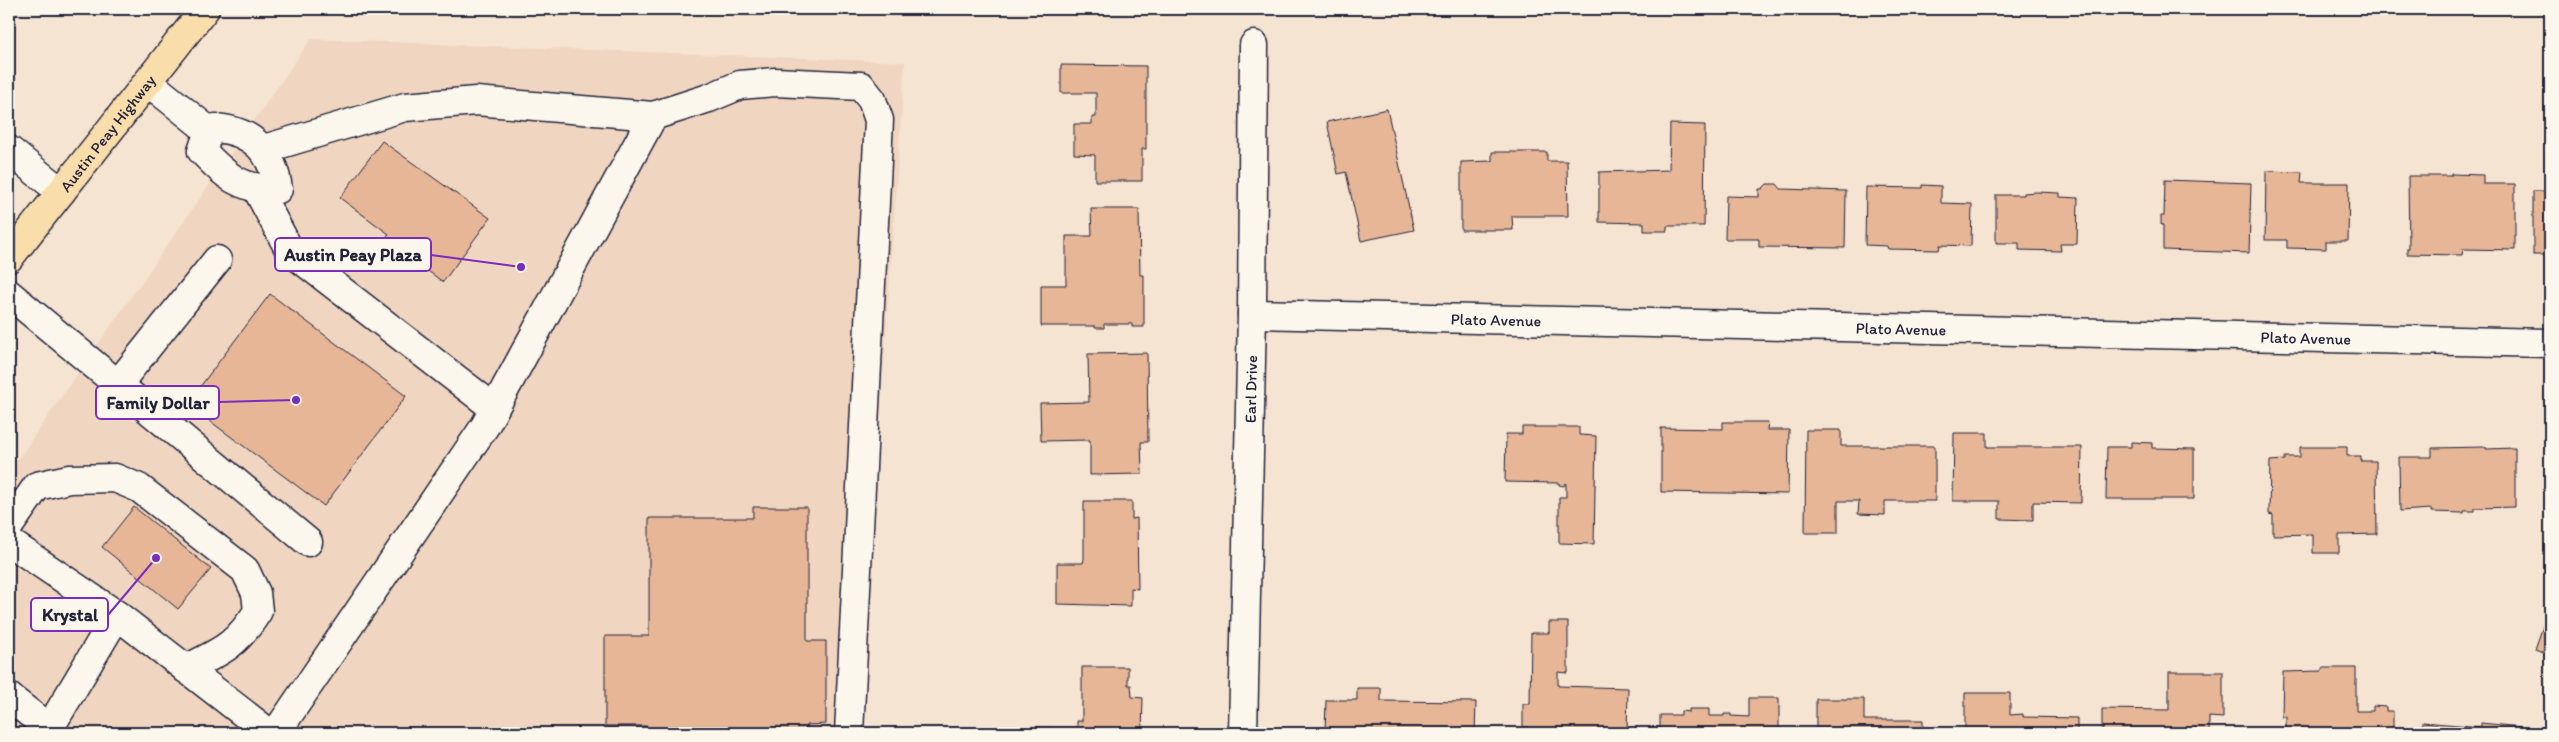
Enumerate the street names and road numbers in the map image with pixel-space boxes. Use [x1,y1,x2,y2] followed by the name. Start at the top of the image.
[55,70,160,195] street label: Austin Peay Highway
[1450,309,1541,330] street label: Plato Avenue
[1855,318,1946,339] street label: Plato Avenue
[2260,327,2351,348] street label: Plato Avenue
[1240,355,1261,423] street label: Earl Drive

